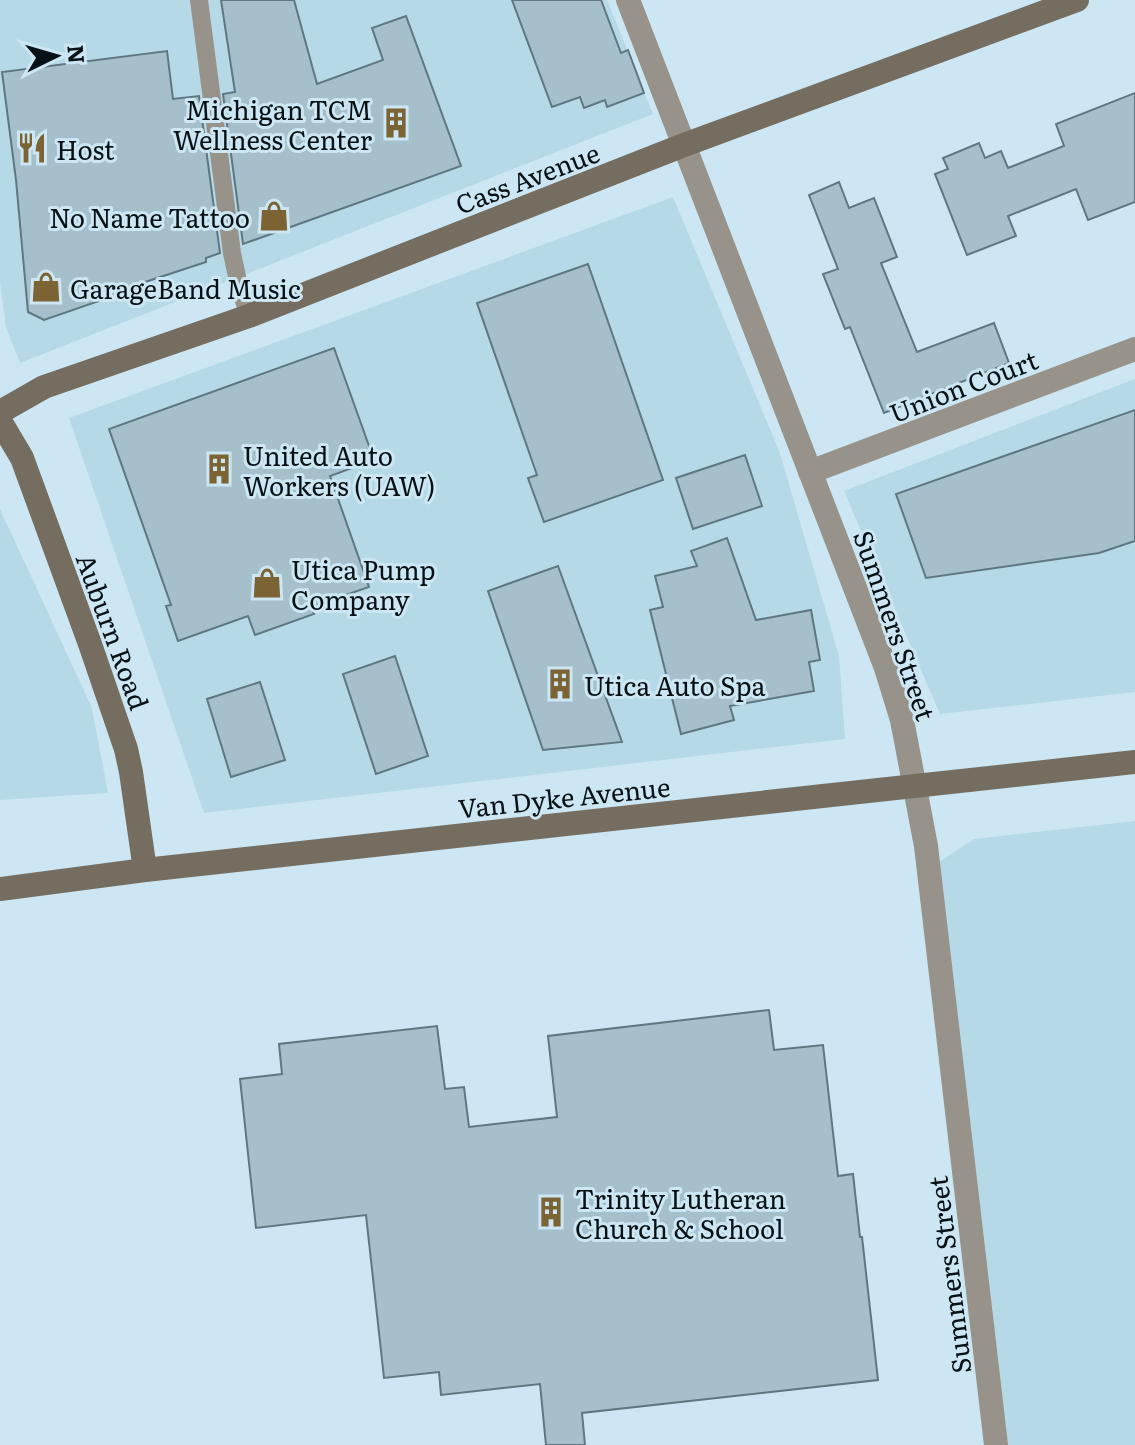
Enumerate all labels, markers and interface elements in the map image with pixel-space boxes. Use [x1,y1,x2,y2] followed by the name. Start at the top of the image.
[16,16,96,96] north arrow
[60,43,95,65] text: N
[173,89,373,158] place label: Michigan TCM Wellness Center
[379,106,413,140] building icon: Michigan TCM Wellness Center
[56,129,115,168] place label: Host
[15,131,49,165] restaurant icon: Host
[449,132,605,222] street label: Cass Avenue
[49,197,250,236] place label: No Name Tattoo
[257,199,291,233] shop icon: No Name Tattoo
[70,268,301,307] place label: GarageBand Music
[29,270,63,304] shop icon: GarageBand Music
[883,339,1043,431] street label: Union Court
[243,435,435,504] place label: United Auto Workers (UAW)
[202,452,236,486] building icon: United Auto Workers (UAW)
[845,525,947,726] street label: Summers Street
[68,547,160,715] street label: Auburn Road
[291,549,436,618] place label: Utica Pump Company
[250,566,284,600] shop icon: Utica Pump Company
[584,665,766,704] place label: Utica Auto Spa
[543,667,577,701] building icon: Utica Auto Spa
[456,765,672,827] street label: Van Dyke Avenue
[916,1174,979,1376] street label: Summers Street
[575,1178,786,1247] place label: Trinity Lutheran Church & School
[534,1195,568,1229] building icon: Trinity Lutheran Church & School

